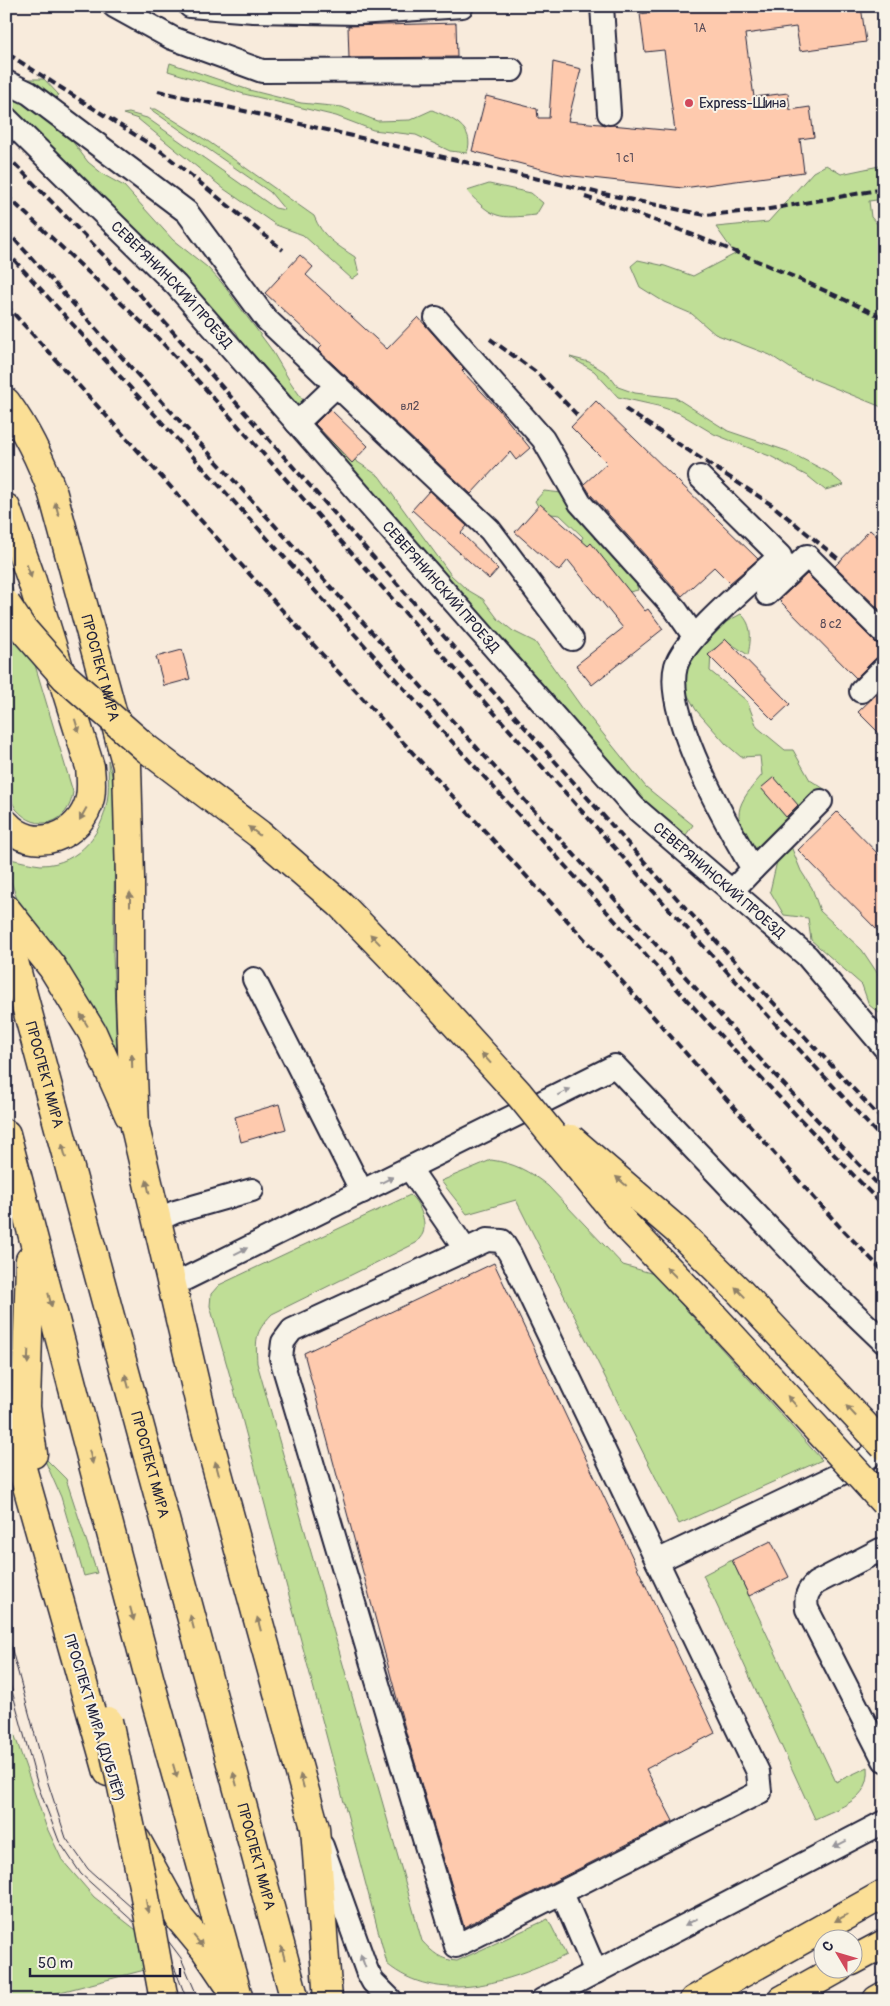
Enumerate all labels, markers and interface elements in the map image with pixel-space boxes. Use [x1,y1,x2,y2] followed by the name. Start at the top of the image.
[694,21,706,36] house number: 1А
[699,94,786,113] place label: Express-Шина
[683,97,695,109] marker: Express-Шина
[616,151,634,166] house number: 1 с1
[107,217,237,353] street label: СЕВЕРЯНИНСКИЙ ПРОЕЗД
[401,399,420,414] house number: вл2
[53,502,61,517] one-way arrow
[378,517,504,657] street label: СЕВЕРЯНИНСКИЙ ПРОЕЗД
[25,564,33,579] one-way arrow
[77,613,124,724] street label: ПРОСПЕКТ МИРА
[820,617,842,632] house number: 8 с2
[73,719,81,734] one-way arrow
[79,806,87,821] one-way arrow
[649,818,790,943] street label: СЕВЕРЯНИНСКИЙ ПРОЕЗД
[248,825,261,836] one-way arrow
[126,890,134,906] one-way arrow
[369,934,381,946] one-way arrow
[80,1013,89,1027] one-way arrow
[21,1020,68,1130] street label: ПРОСПЕКТ МИРА
[480,1052,492,1064] one-way arrow
[128,1053,136,1069] one-way arrow
[557,1088,571,1096] one-way arrow
[60,1143,68,1159] one-way arrow
[380,1176,394,1184] one-way arrow
[614,1176,627,1187] one-way arrow
[144,1180,152,1195] one-way arrow
[234,1247,248,1255] one-way arrow
[665,1266,677,1278] one-way arrow
[734,1286,746,1298] one-way arrow
[47,1292,55,1307] one-way arrow
[23,1349,31,1365] one-way arrow
[122,1374,130,1389] one-way arrow
[786,1396,798,1408] one-way arrow
[845,1404,856,1417] one-way arrow
[127,1410,174,1520] street label: ПРОСПЕКТ МИРА
[87,1450,95,1465] one-way arrow
[212,1460,220,1475] one-way arrow
[128,1607,136,1622] one-way arrow
[188,1615,196,1630] one-way arrow
[255,1617,263,1632] one-way arrow
[60,1632,128,1804] street label: ПРОСПЕКТ МИРА (ДУБЛЁР)
[172,1764,180,1779] one-way arrow
[231,1772,239,1787] one-way arrow
[298,1773,306,1788] one-way arrow
[233,1801,280,1912] street label: ПРОСПЕКТ МИРА
[833,1840,848,1848] one-way arrow
[143,1898,151,1914] one-way arrow
[835,1913,848,1922] one-way arrow
[683,1918,698,1926] one-way arrow
[812,1928,862,1978] north arrow
[192,1934,203,1947] one-way arrow
[819,1937,838,1955] text: С
[278,1945,286,1960] one-way arrow
[30,1946,180,1978] scale bar
[359,1953,367,1968] one-way arrow
[38,1954,73,1973] text: 50 m

